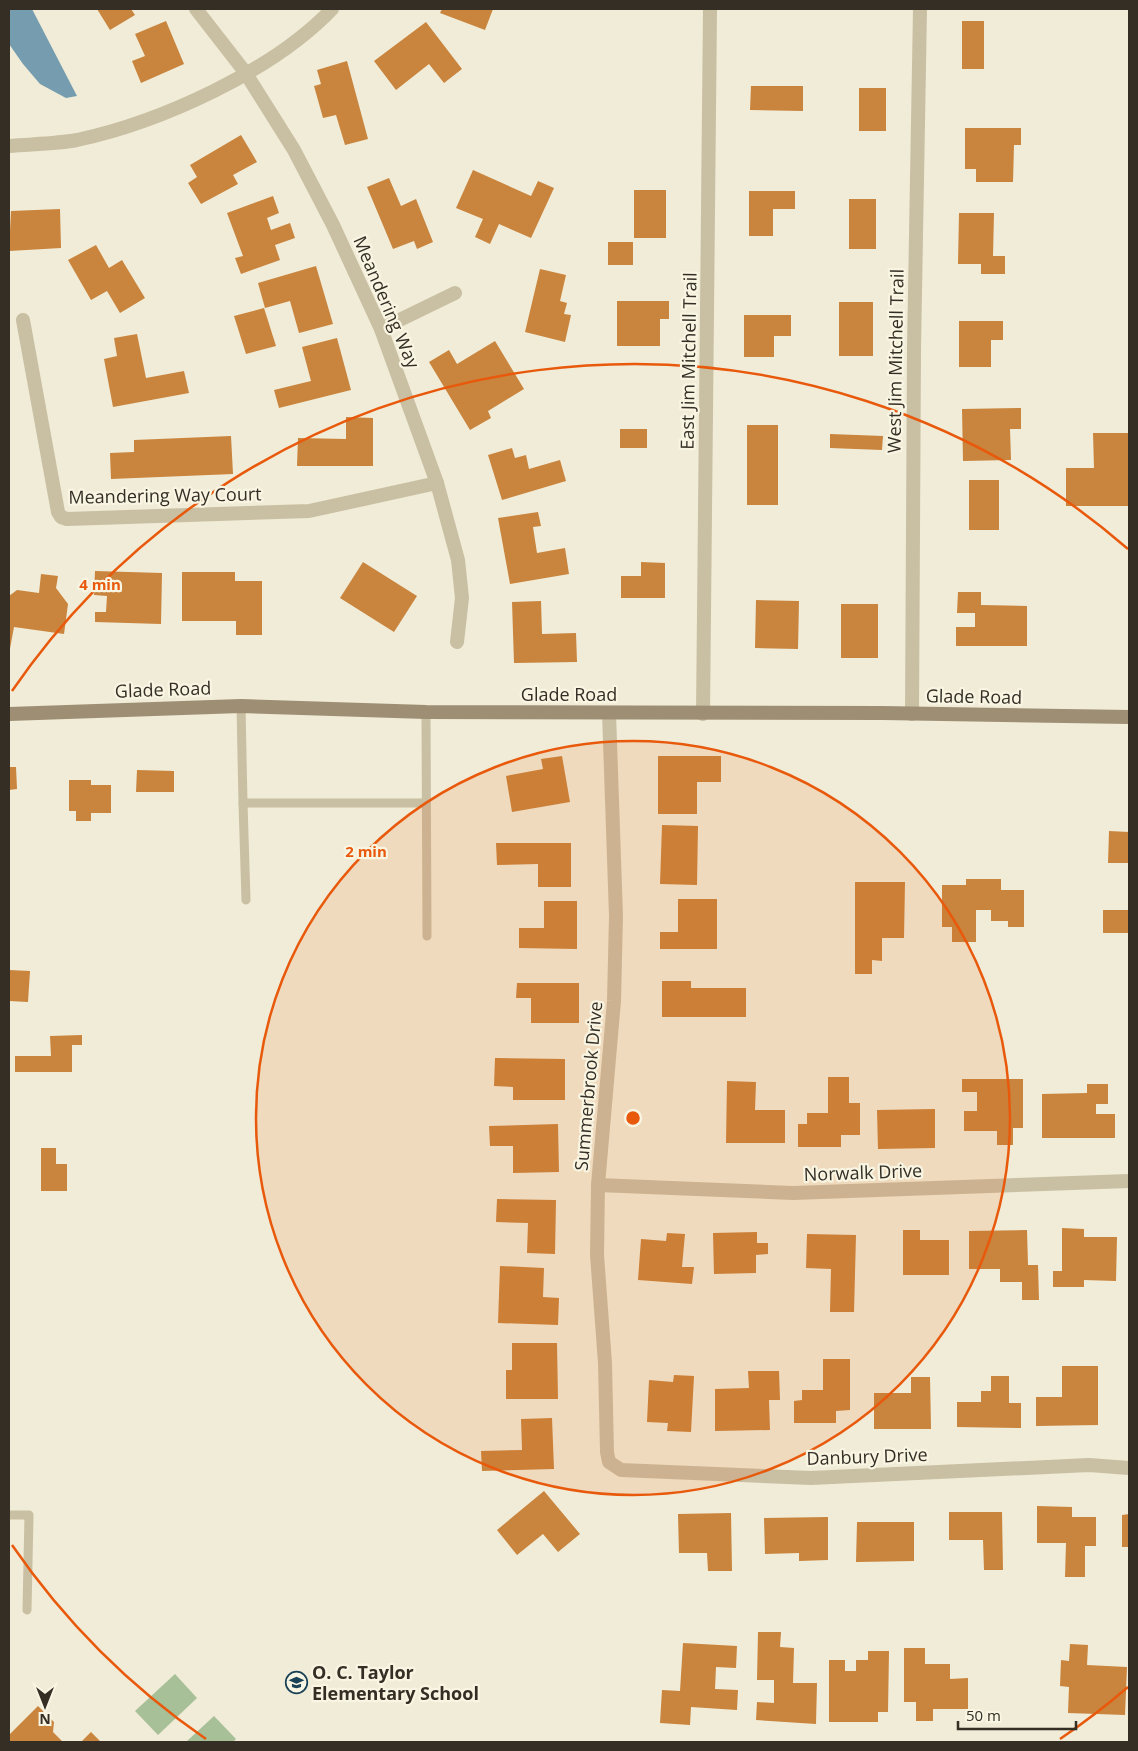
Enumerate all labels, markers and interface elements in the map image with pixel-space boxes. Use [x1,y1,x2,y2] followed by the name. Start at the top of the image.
[348,232,426,373] street label: Meandering Way
[881,269,909,453] street label: West Jim Mitchell Trail
[674,272,702,450] street label: East Jim Mitchell Trail
[68,481,262,509] street label: Meandering Way Court
[79,574,121,594] text: 4 min
[114,675,212,703] street label: Glade Road
[521,682,617,706] street label: Glade Road
[926,683,1022,709] street label: Glade Road
[345,841,387,861] text: 2 min
[569,1000,607,1172] street label: Summerbrook Drive
[624,1109,642,1127] centre of rings
[803,1158,923,1186] street label: Norwalk Drive
[806,1442,928,1470] street label: Danbury Drive
[312,1660,479,1705] place label: O. C. Taylor Elementary School
[284,1670,308,1694] school or university icon: O. C. Taylor Elementary School
[20,1681,70,1731] north arrow
[958,1698,1076,1730] scale bar
[966,1705,1001,1725] text: 50 m
[39,1710,51,1729] text: N

